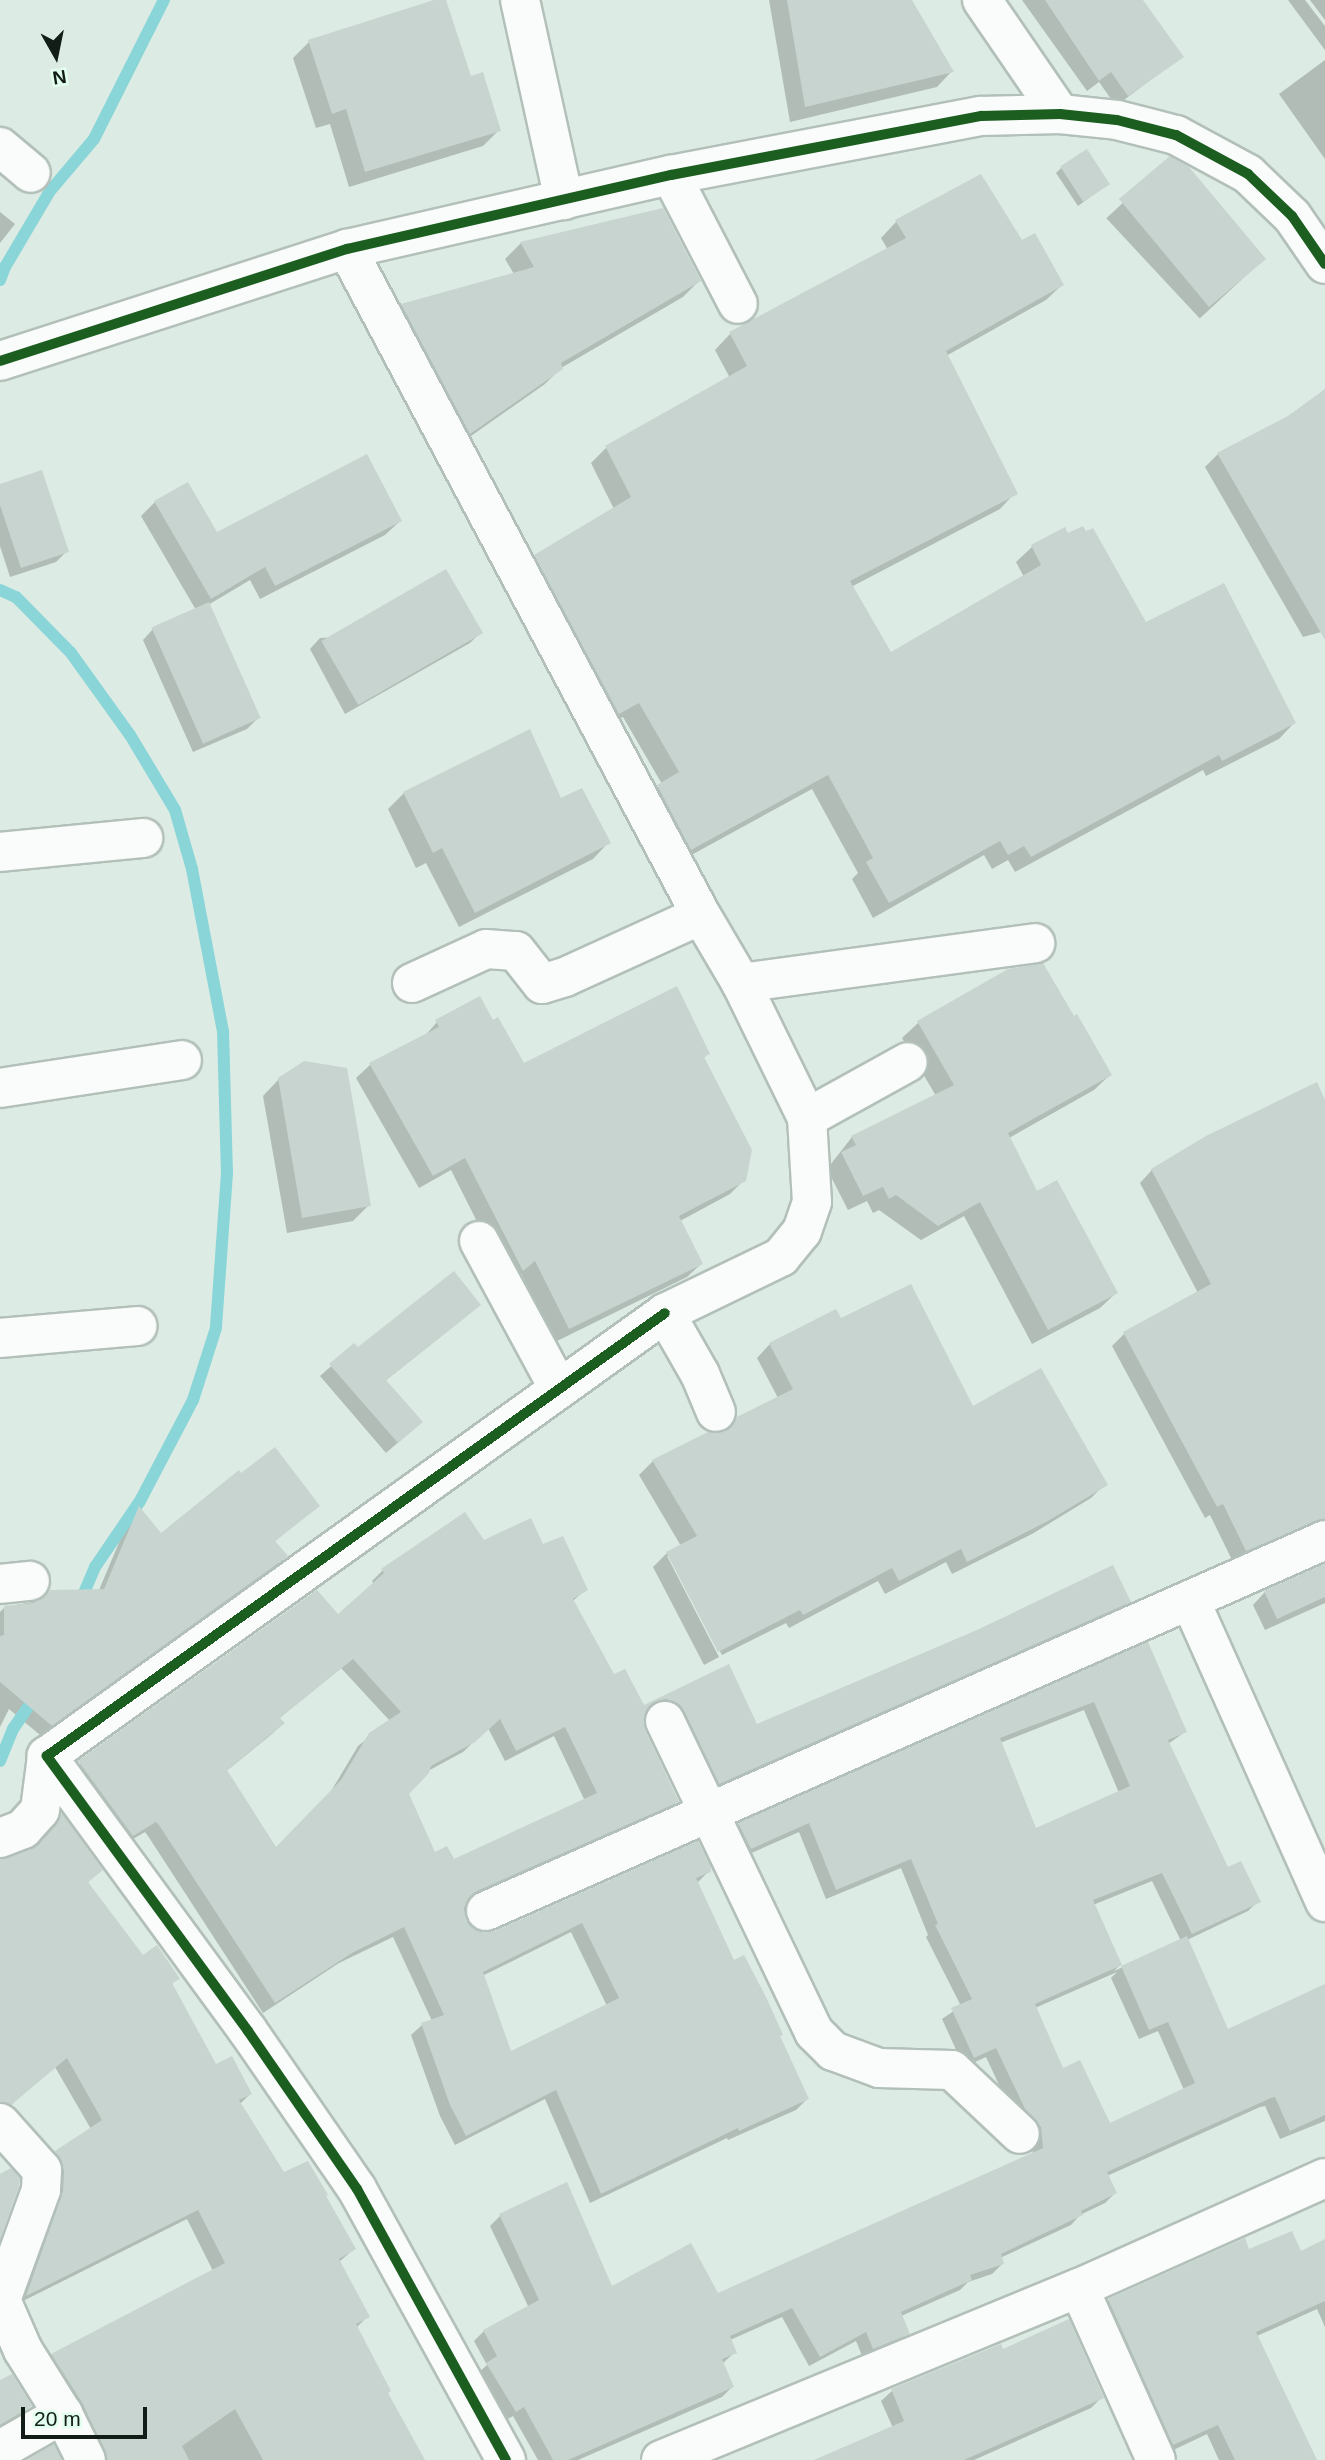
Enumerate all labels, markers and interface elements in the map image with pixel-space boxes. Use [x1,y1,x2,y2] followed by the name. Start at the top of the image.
[21,21,91,91] north arrow
[51,66,68,89] text: N
[24,2394,150,2438] scale bar
[34,2407,81,2430] text: 20 m

